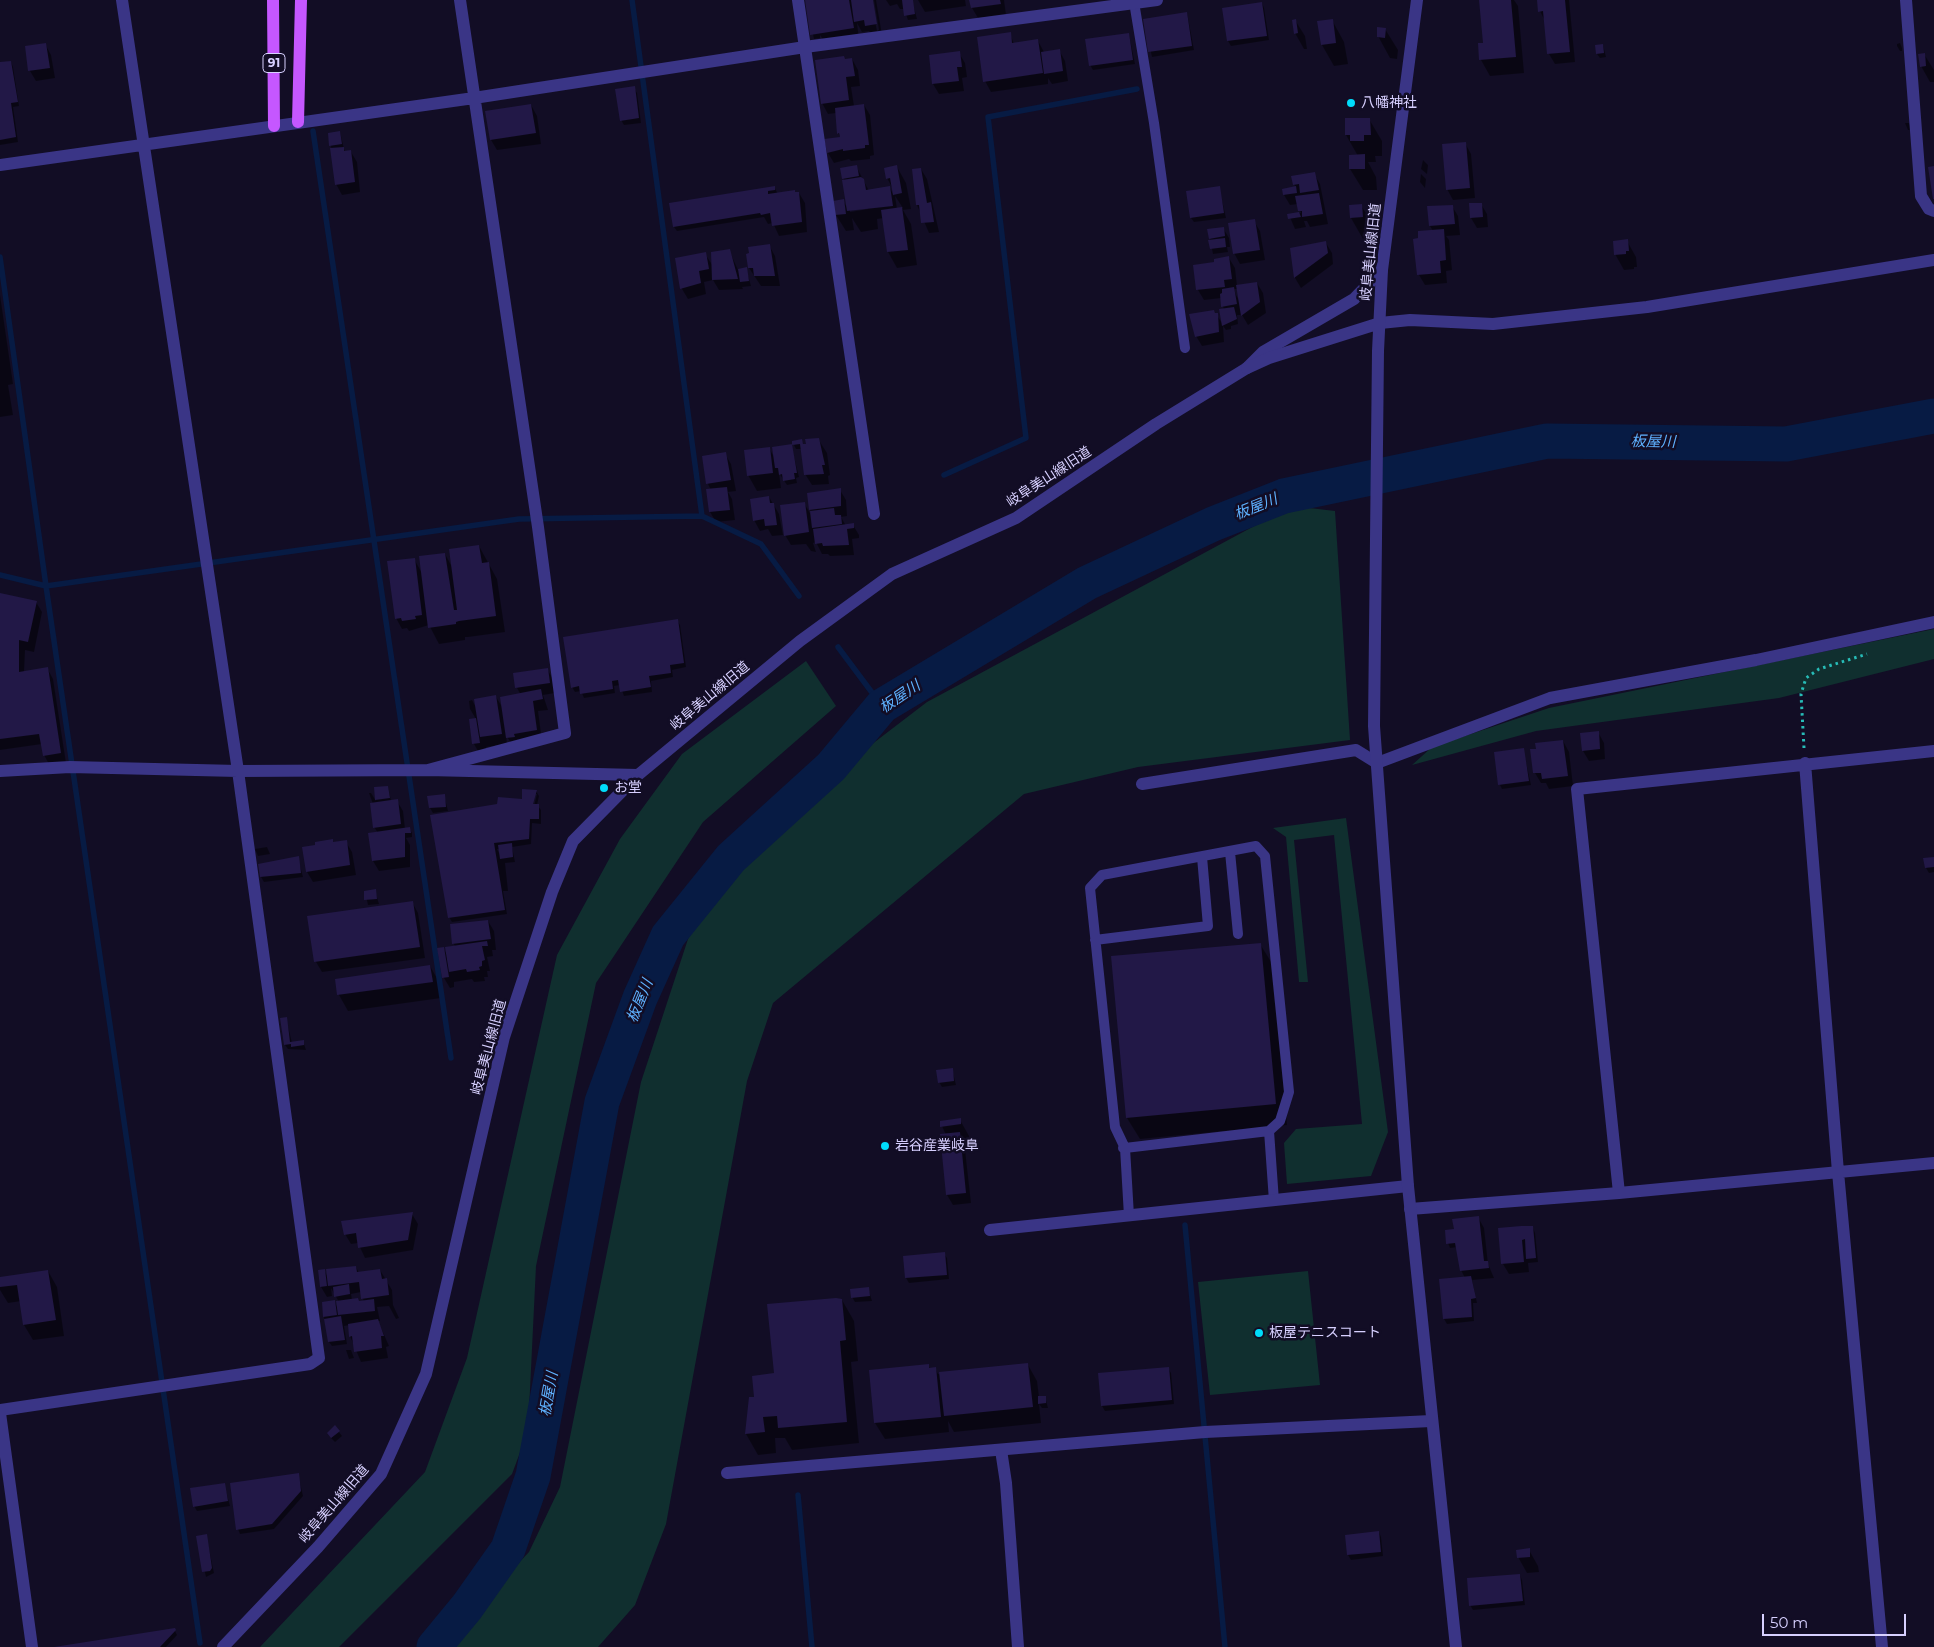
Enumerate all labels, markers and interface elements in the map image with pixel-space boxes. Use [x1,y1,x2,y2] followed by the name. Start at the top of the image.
[263,54,285,72] road number: 91
[1361,95,1417,111] place label: 八幡神社
[1345,97,1357,109] marker: 八幡神社
[1358,202,1384,302] street label: 岐阜美山線旧道
[1630,433,1676,451] water label: 板屋川
[1003,443,1095,511] street label: 岐阜美山線旧道
[1232,490,1280,524] water label: 板屋川
[667,658,753,734] street label: 岐阜美山線旧道
[876,677,924,717] water label: 板屋川
[614,780,642,796] place label: お堂
[598,782,610,794] marker: お堂
[623,977,657,1025] water label: 板屋川
[468,997,510,1097] street label: 岐阜美山線旧道
[895,1138,979,1154] place label: 岩谷産業岐阜
[879,1140,891,1152] marker: 岩谷産業岐阜
[1269,1325,1381,1341] place label: 板屋テニスコート
[1253,1327,1265,1339] marker: 板屋テニスコート
[536,1370,562,1418] water label: 板屋川
[296,1462,372,1546] street label: 岐阜美山線旧道
[1764,1604,1908,1636] scale bar
[1770,1613,1808,1632] text: 50 m

